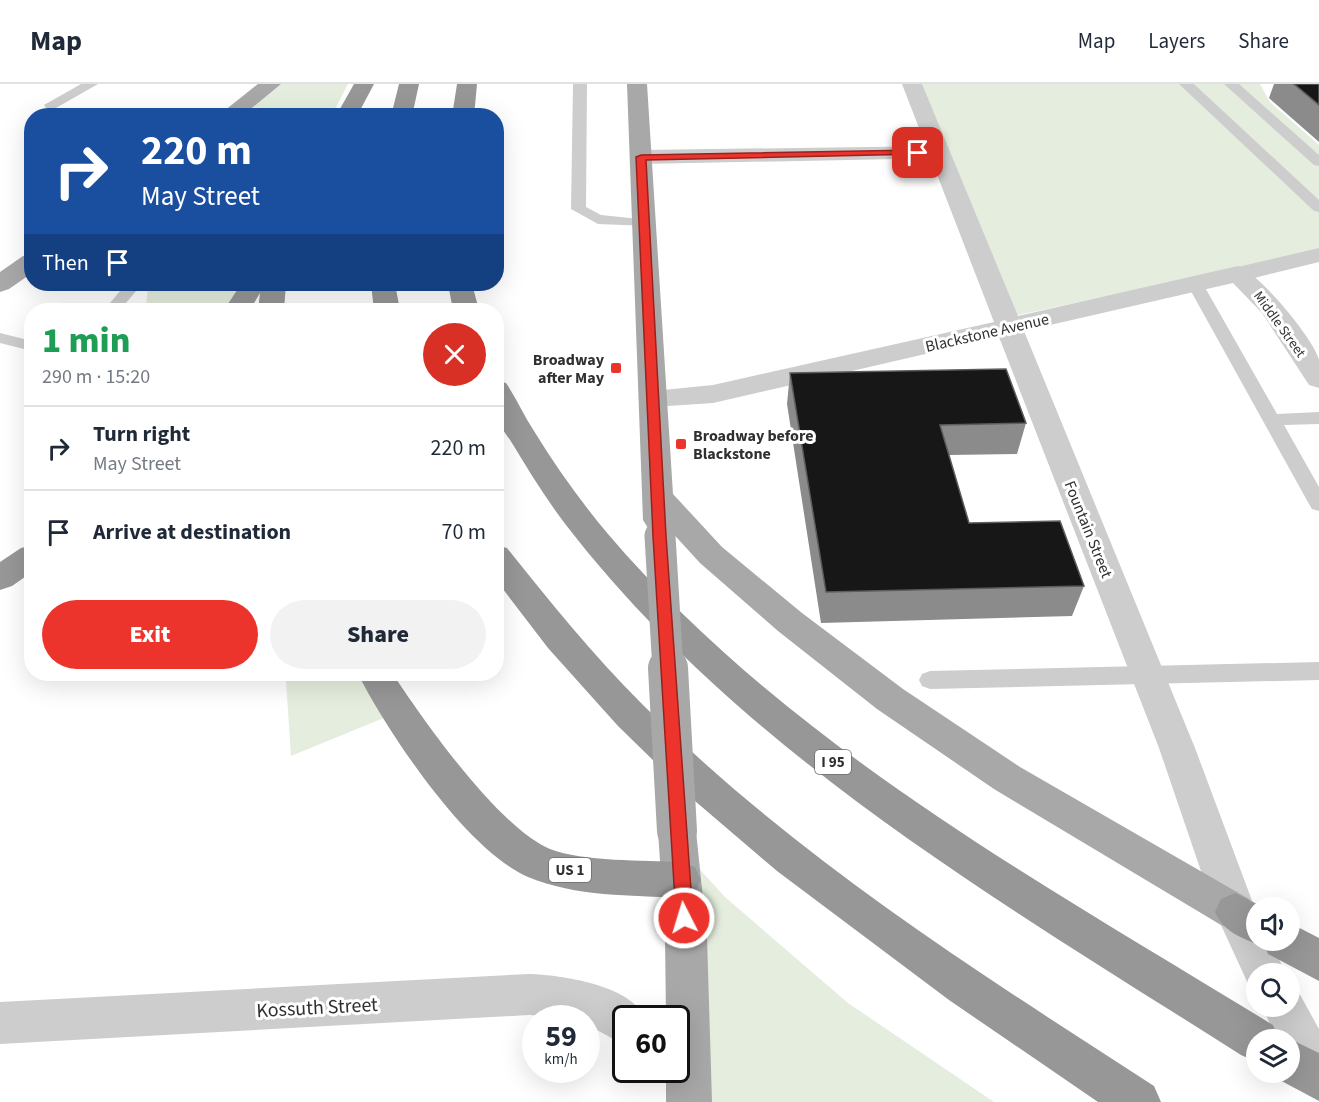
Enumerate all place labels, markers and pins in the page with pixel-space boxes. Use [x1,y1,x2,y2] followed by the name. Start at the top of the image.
[892,127,943,178] pin
[533,349,605,389] place label: Broadway after May
[609,361,623,375] marker: Broadway after May
[693,425,813,465] place label: Broadway before Blackstone
[674,437,688,451] marker: Broadway before Blackstone

